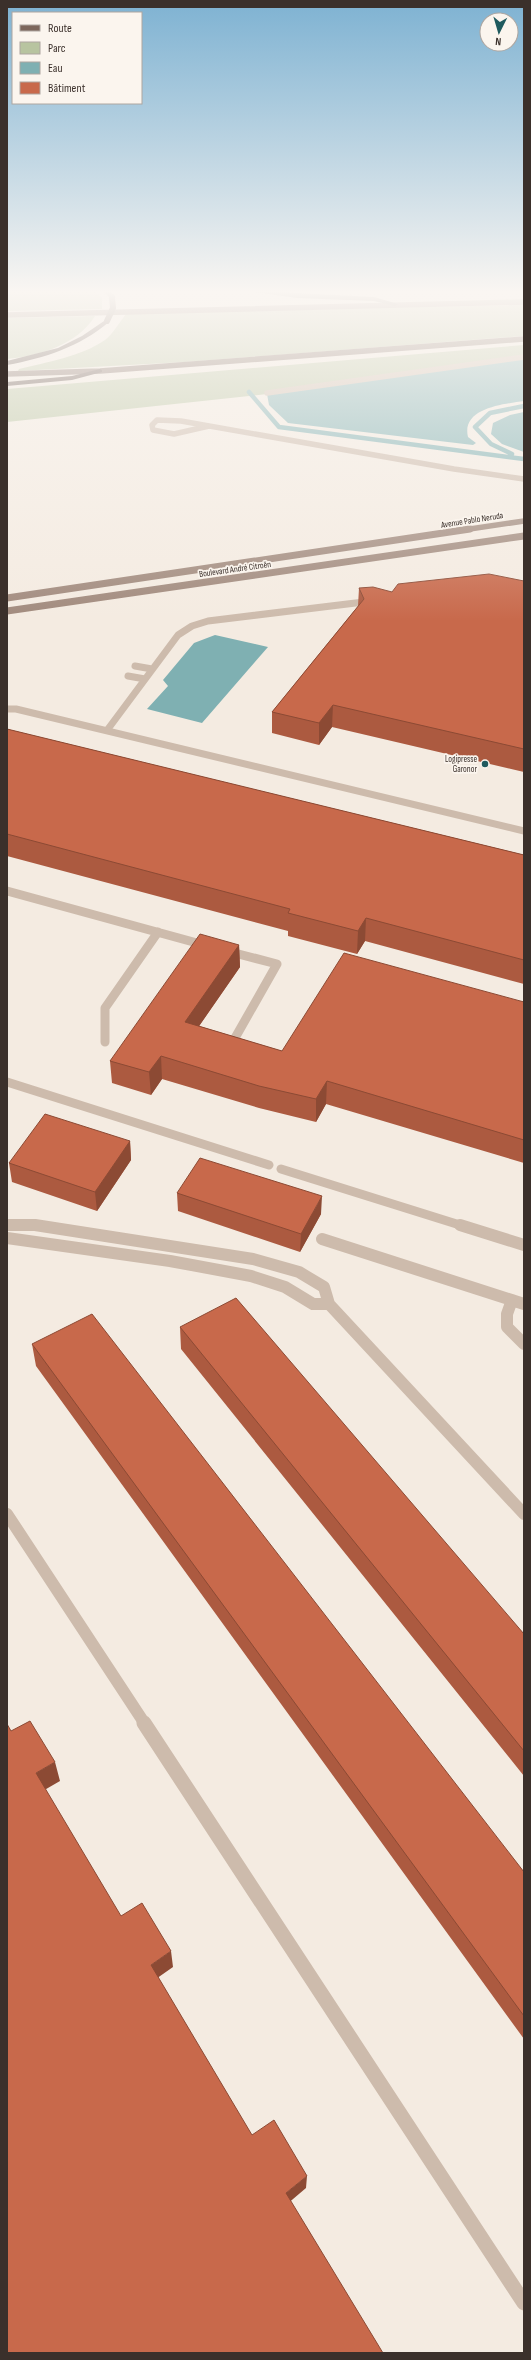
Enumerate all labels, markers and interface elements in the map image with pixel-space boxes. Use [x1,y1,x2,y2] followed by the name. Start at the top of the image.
[12,12,142,104] legend
[479,12,519,52] north arrow
[48,21,72,36] text: Route
[495,35,502,48] text: N
[48,41,66,56] text: Parc
[48,61,62,76] text: Eau
[48,81,86,96] text: Bâtiment
[439,510,504,531] street label: Avenue Pablo Neruda
[198,559,272,580] street label: Boulevard André Citroën
[445,754,477,775] place label: Logipresse Garonor
[480,759,490,769] marker: Logipresse Garonor

